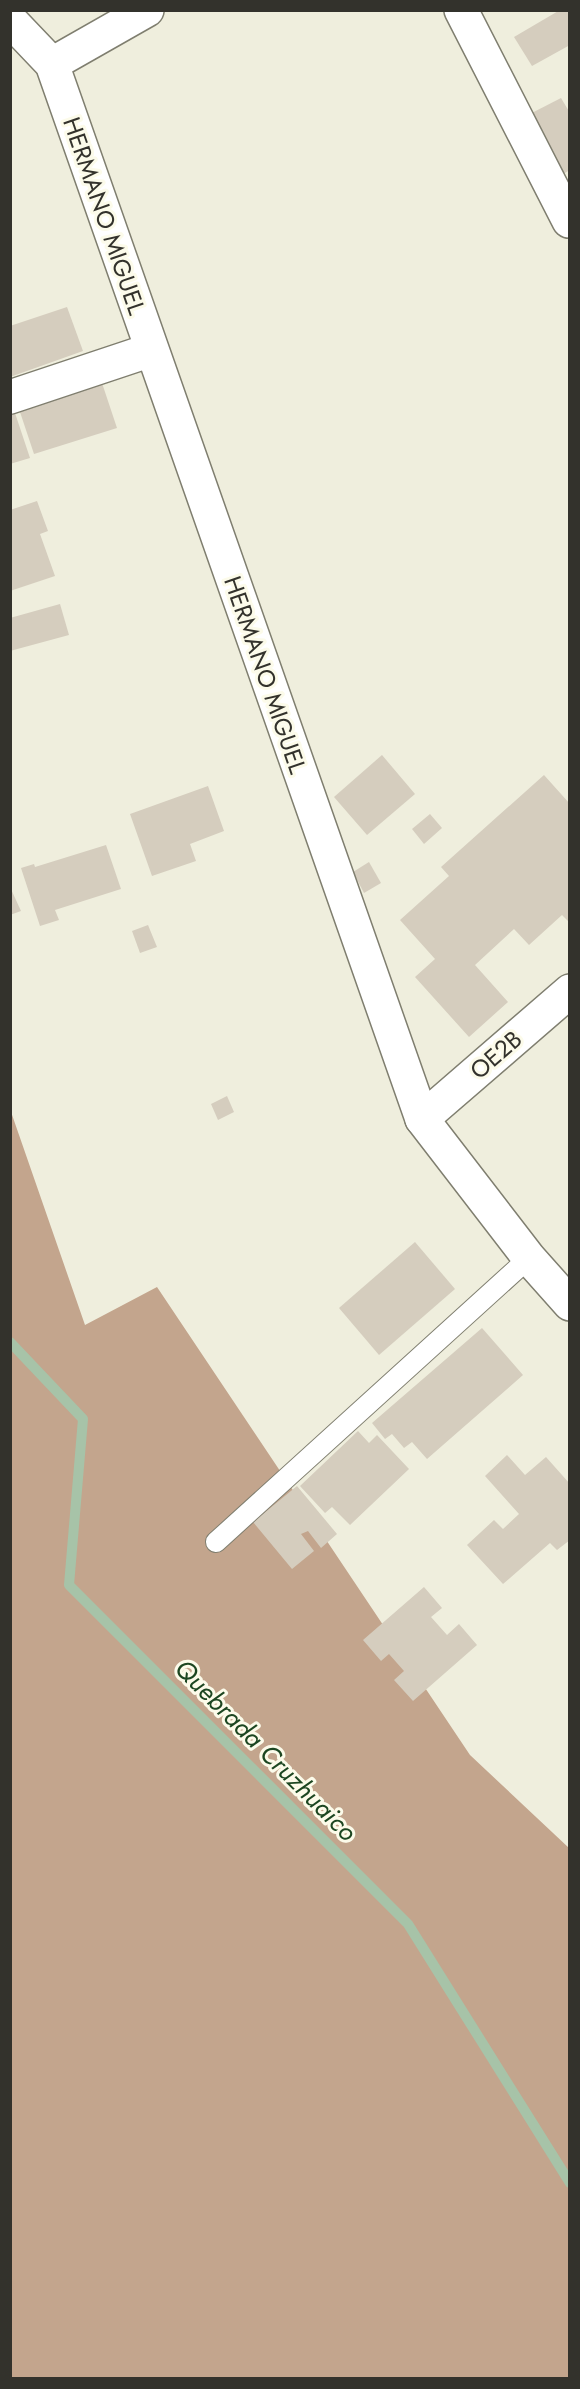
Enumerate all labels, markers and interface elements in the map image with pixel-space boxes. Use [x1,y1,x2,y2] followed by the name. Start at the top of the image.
[54,112,155,319] street label: HERMANO MIGUEL
[215,571,316,778] street label: HERMANO MIGUEL
[462,1022,529,1087] street label: OE2B
[166,1650,366,1850] water label: Quebrada Cruzhuaico

